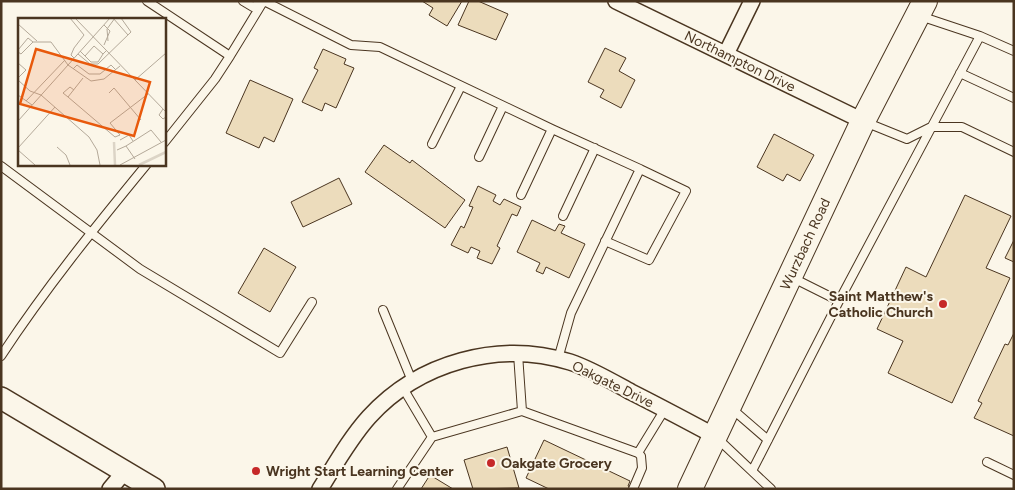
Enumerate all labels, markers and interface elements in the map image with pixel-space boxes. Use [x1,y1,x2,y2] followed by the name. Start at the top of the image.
[18,18,165,165] inset map
[682,27,798,96] street label: Northampton Drive
[777,196,834,293] street label: Wurzbach Road
[829,288,933,321] place label: Saint Matthew's Catholic Church
[937,298,949,310] marker: Saint Matthew's Catholic Church
[569,357,657,412] street label: Oakgate Drive
[501,455,613,472] place label: Oakgate Grocery
[485,457,497,469] marker: Oakgate Grocery
[266,463,454,480] place label: Wright Start Learning Center
[250,465,262,477] marker: Wright Start Learning Center

